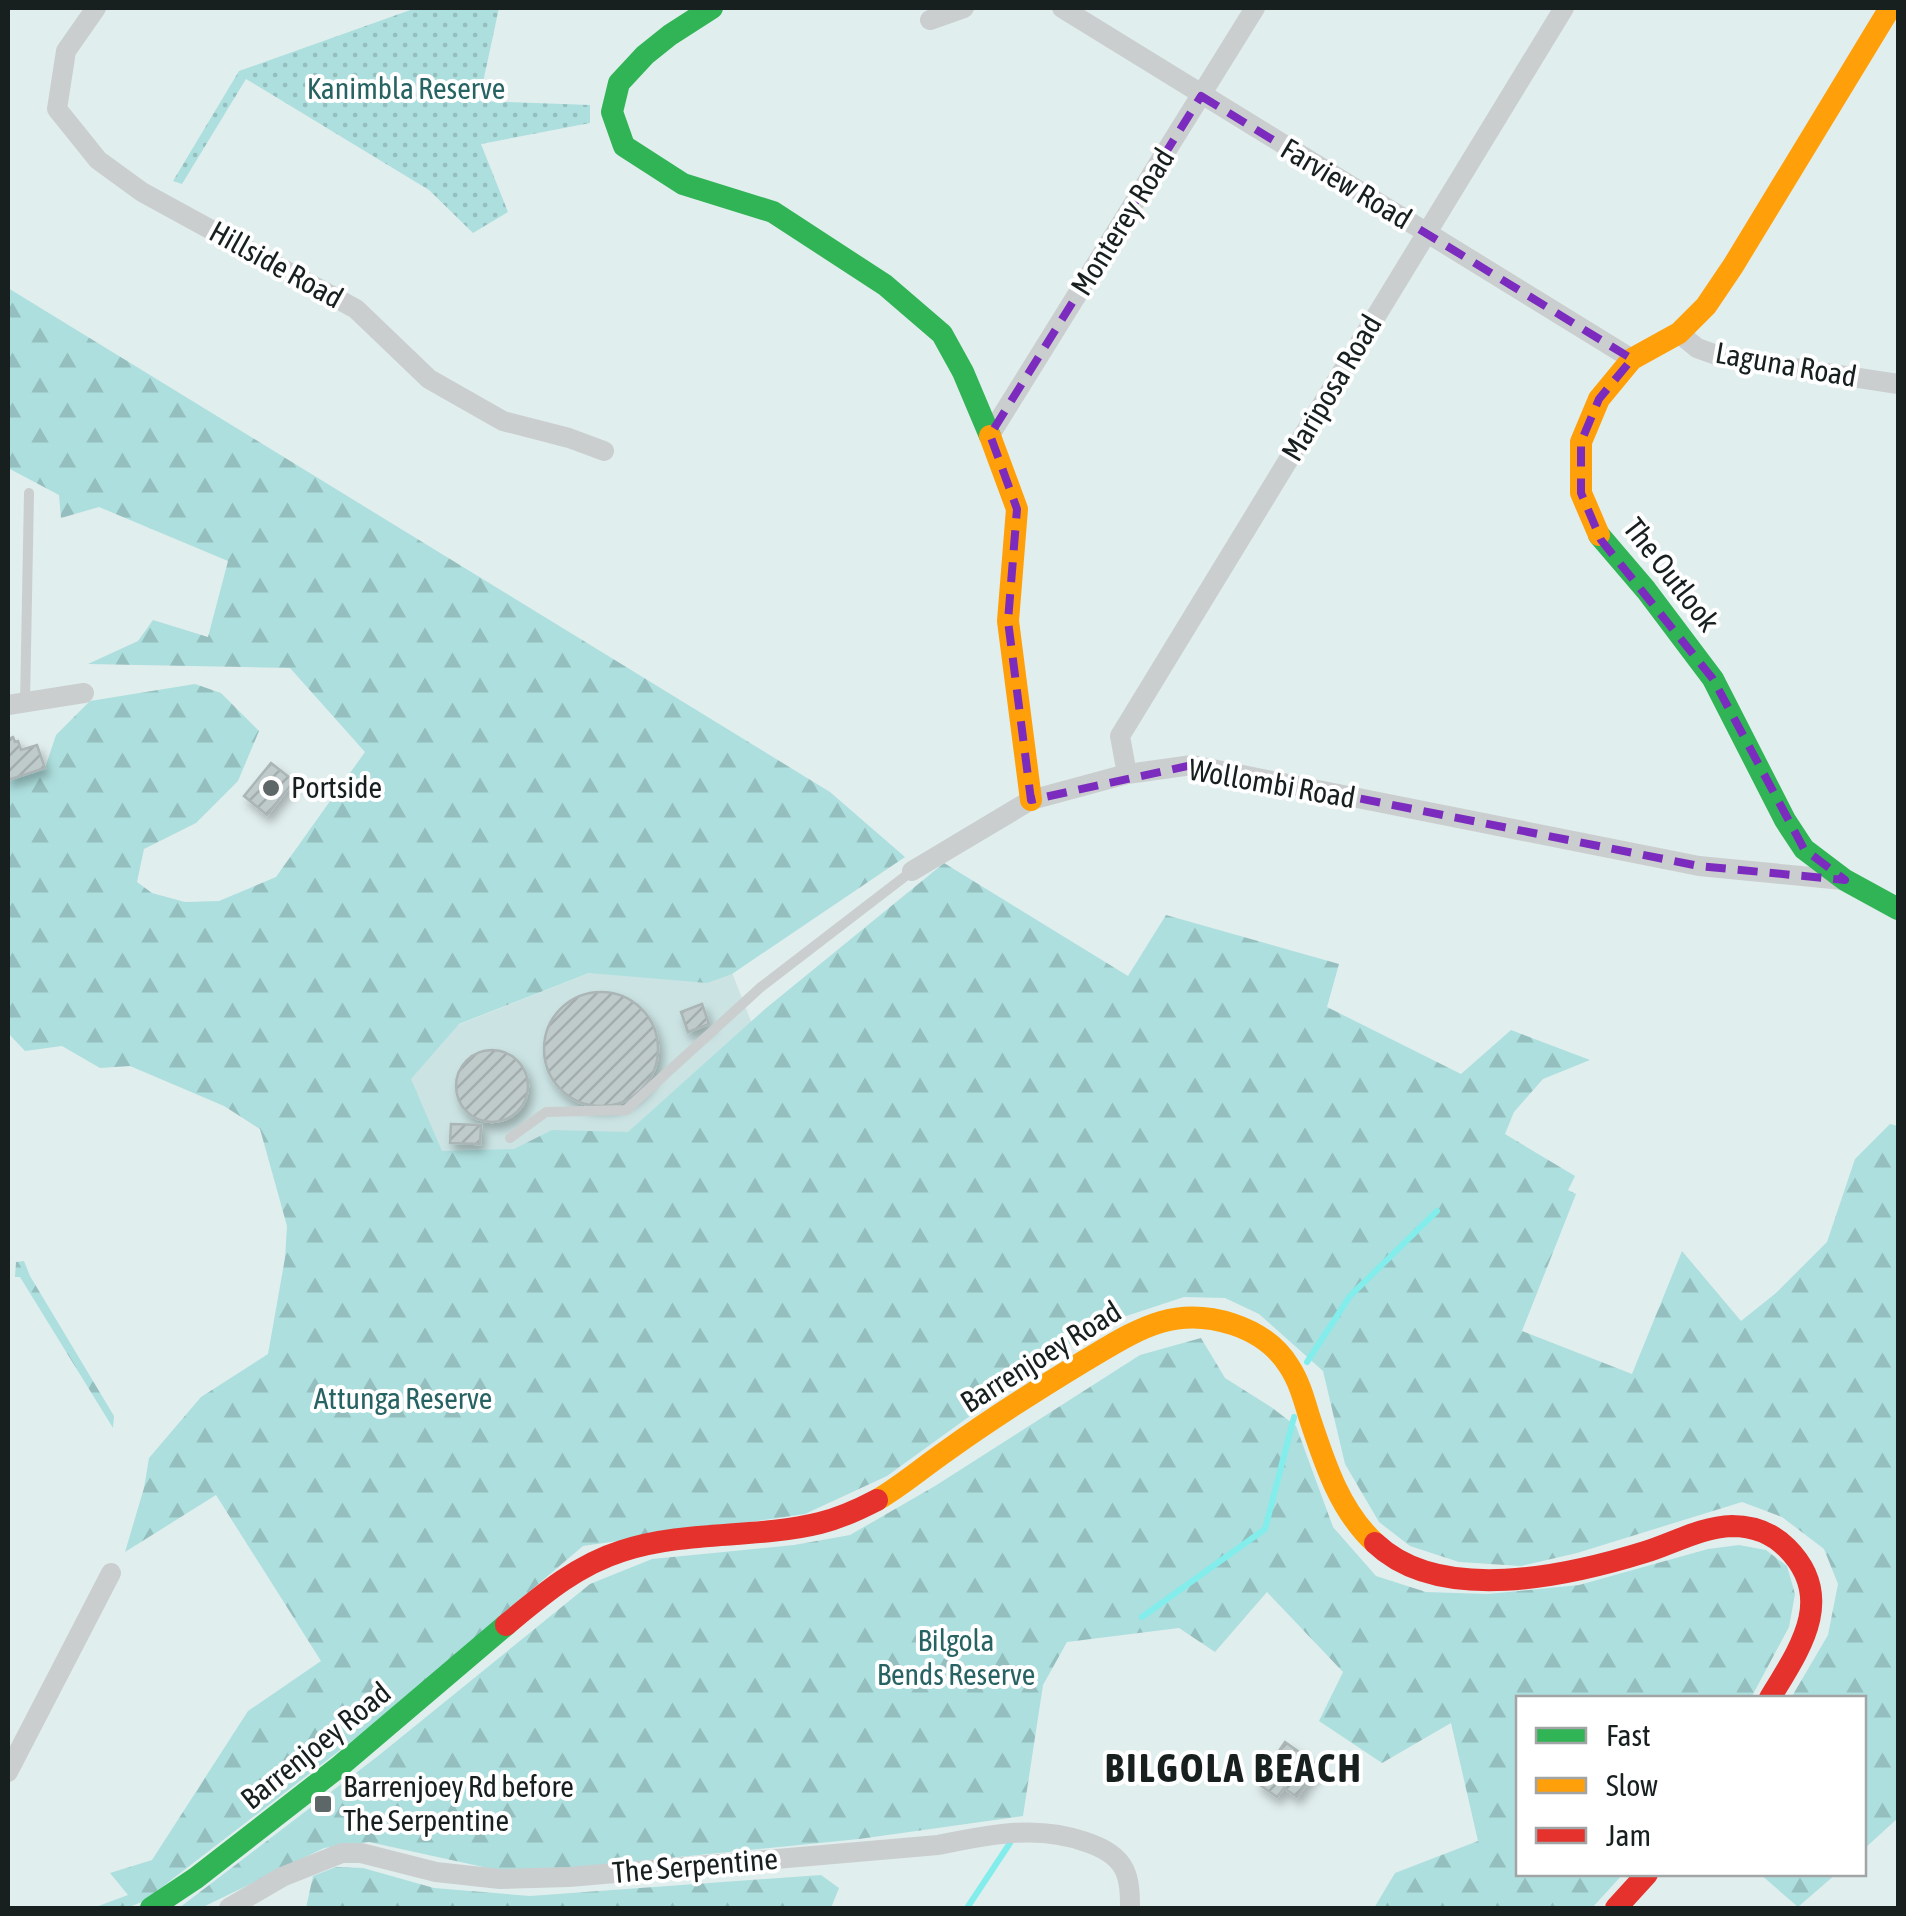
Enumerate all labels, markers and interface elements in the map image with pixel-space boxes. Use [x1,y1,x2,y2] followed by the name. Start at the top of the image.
[307,71,505,105] park label: Kanimbla Reserve
[1275,131,1418,235] street label: Farview Road
[1064,142,1181,301] street label: Monterey Road
[204,214,349,315] street label: Hillside Road
[1274,308,1388,467] street label: Mariposa Road
[1713,335,1859,393] street label: Laguna Road
[1617,511,1727,638] street label: The Outlook
[1186,752,1358,814] street label: Wollombi Road
[291,770,382,804] place label: Portside
[260,777,282,799] marker: Portside
[954,1293,1127,1419] street label: Barrenjoey Road
[314,1381,492,1415] park label: Attunga Reserve
[877,1623,1035,1691] park label: Bilgola Bends Reserve
[234,1675,397,1816] street label: Barrenjoey Road
[1516,1696,1866,1876] legend
[1606,1718,1651,1752] text: Fast
[1105,1745,1363,1790] district label: BILGOLA BEACH
[1606,1768,1658,1802] text: Slow
[343,1769,574,1837] place label: Barrenjoey Rd before The Serpentine
[312,1793,334,1815] marker: Barrenjoey Rd before The Serpentine
[1606,1818,1651,1852] text: Jam
[611,1841,779,1889] street label: The Serpentine

